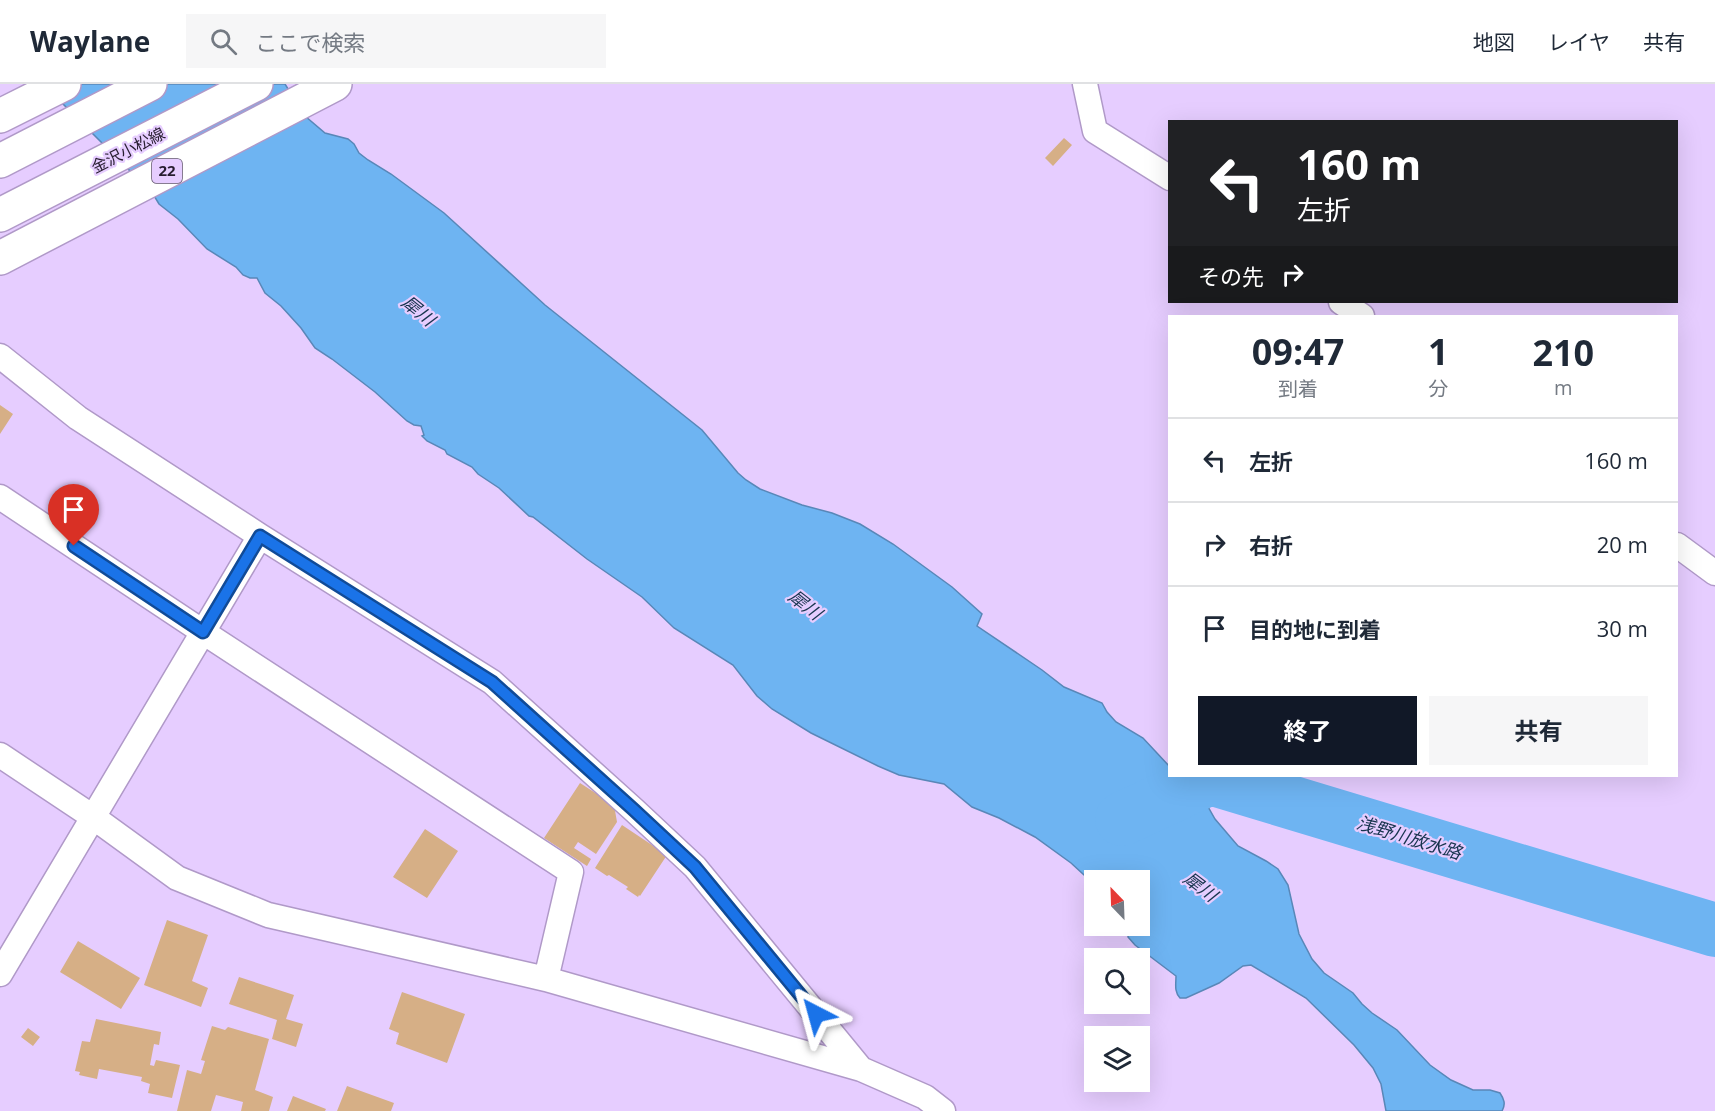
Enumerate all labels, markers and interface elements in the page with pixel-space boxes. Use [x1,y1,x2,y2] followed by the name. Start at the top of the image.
[186,14,606,68] search box
[30,22,150,60] text: Waylane
[207,25,240,58] icon: search
[255,27,365,57] text: ここで検索
[1473,28,1515,56] text: 地図
[1548,28,1610,56] text: レイヤ
[1643,28,1685,56] text: 共有
[87,122,169,178] street label: 金沢小松線
[1297,135,1421,192] text: 160 m
[1198,144,1276,222] icon: left
[152,159,182,183] road number: 22
[1297,191,1351,228] text: 左折
[1276,258,1309,291] icon: right
[1198,261,1264,291] text: その先
[397,290,442,332] water label: 犀川
[1252,327,1344,376] text: 09:47
[1428,327,1449,376] text: 1
[1532,328,1594,377] text: 210
[1554,374,1573,401] text: m
[1278,375,1318,402] text: 到着
[1428,375,1448,402] text: 分
[1198,444,1231,477] icon: left
[1584,445,1648,475] text: 160 m
[1249,446,1293,476] text: 左折
[48,484,99,546] pin
[57,493,90,526] icon: arrive
[1198,528,1231,561] icon: right
[1597,529,1648,559] text: 20 m
[1249,530,1293,560] text: 右折
[784,584,829,626] water label: 犀川
[1198,612,1231,645] icon: arrive
[1597,613,1648,643] text: 30 m
[1249,614,1381,644] text: 目的地に到着
[1198,696,1417,765] button: 終了
[1429,696,1648,765] button: 共有
[1354,810,1466,865] water label: 浅野川放水路
[1179,866,1224,908] water label: 犀川
[1084,870,1150,936] north arrow
[1084,870,1150,1092] map controls
[1084,948,1150,1014] button: search
[784,982,848,1046] position arrow
[1084,1026,1150,1092] button: layers

